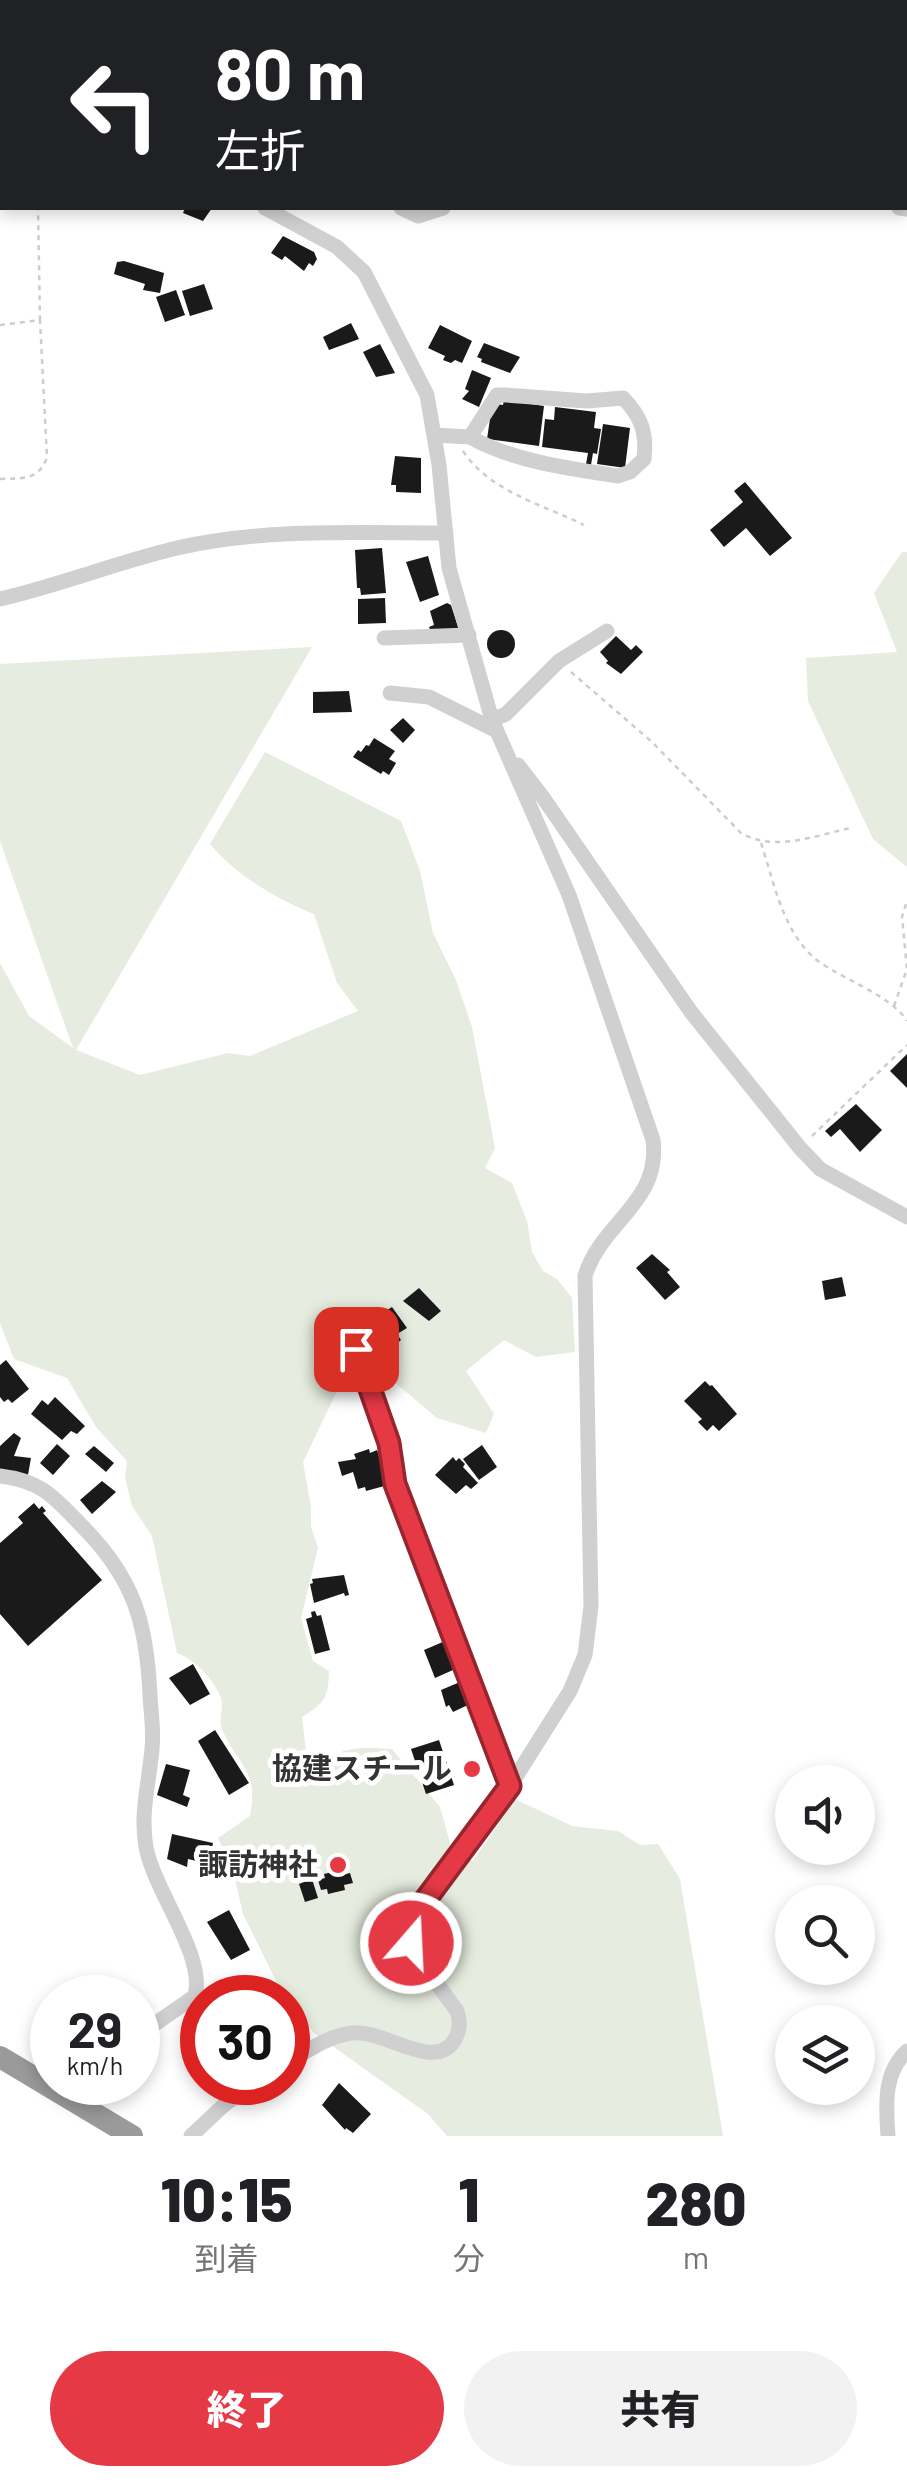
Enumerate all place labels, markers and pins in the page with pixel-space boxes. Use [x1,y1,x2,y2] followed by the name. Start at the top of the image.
[314,1307,399,1392] pin
[272,1749,452,1785] place label: 協建スチール
[461,1758,483,1780] marker: 協建スチール
[198,1845,318,1881] place label: 諏訪神社
[327,1854,349,1876] marker: 諏訪神社

